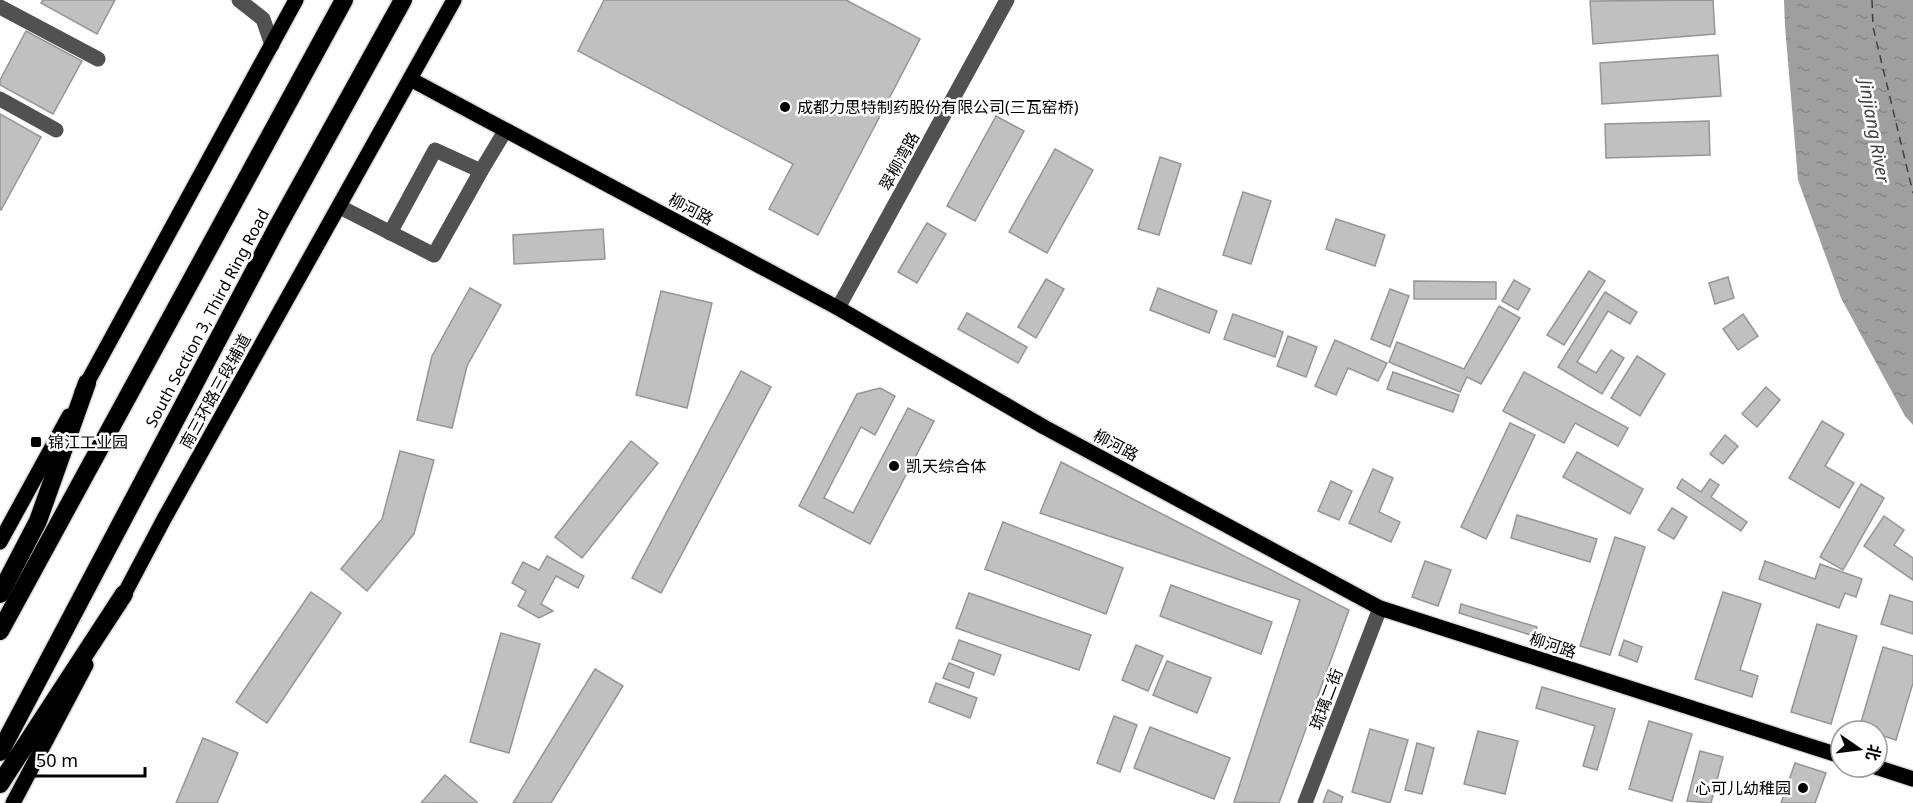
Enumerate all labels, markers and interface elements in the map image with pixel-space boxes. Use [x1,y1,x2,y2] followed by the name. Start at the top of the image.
[1854,74,1896,185] water label: Jinjiang River
[797,96,1079,118] place label: 成都力思特制药股份有限公司(三瓦窑桥)
[778,100,792,114] marker: 成都力思特制药股份有限公司(三瓦窑桥)
[874,128,924,194] street label: 翠柳湾路
[665,188,717,230] street label: 柳河路
[140,205,274,431] street label: South Section 3, Third Ring Road
[174,330,256,452] street label: 南三环路三段辅道
[1090,424,1142,466] street label: 柳河路
[48,431,128,453] place label: 锦江工业园
[29,435,43,449] marker: 锦江工业园
[906,455,986,477] place label: 凯天综合体
[887,459,901,473] marker: 凯天综合体
[1527,627,1579,663] street label: 柳河路
[1304,665,1348,733] street label: 琉璃二街
[1829,719,1889,779] north arrow
[27,740,146,778] scale bar
[1861,742,1886,763] text: 北
[36,748,78,772] text: 50 m
[1695,777,1791,799] place label: 心可儿幼稚园
[1796,781,1810,795] marker: 心可儿幼稚园

